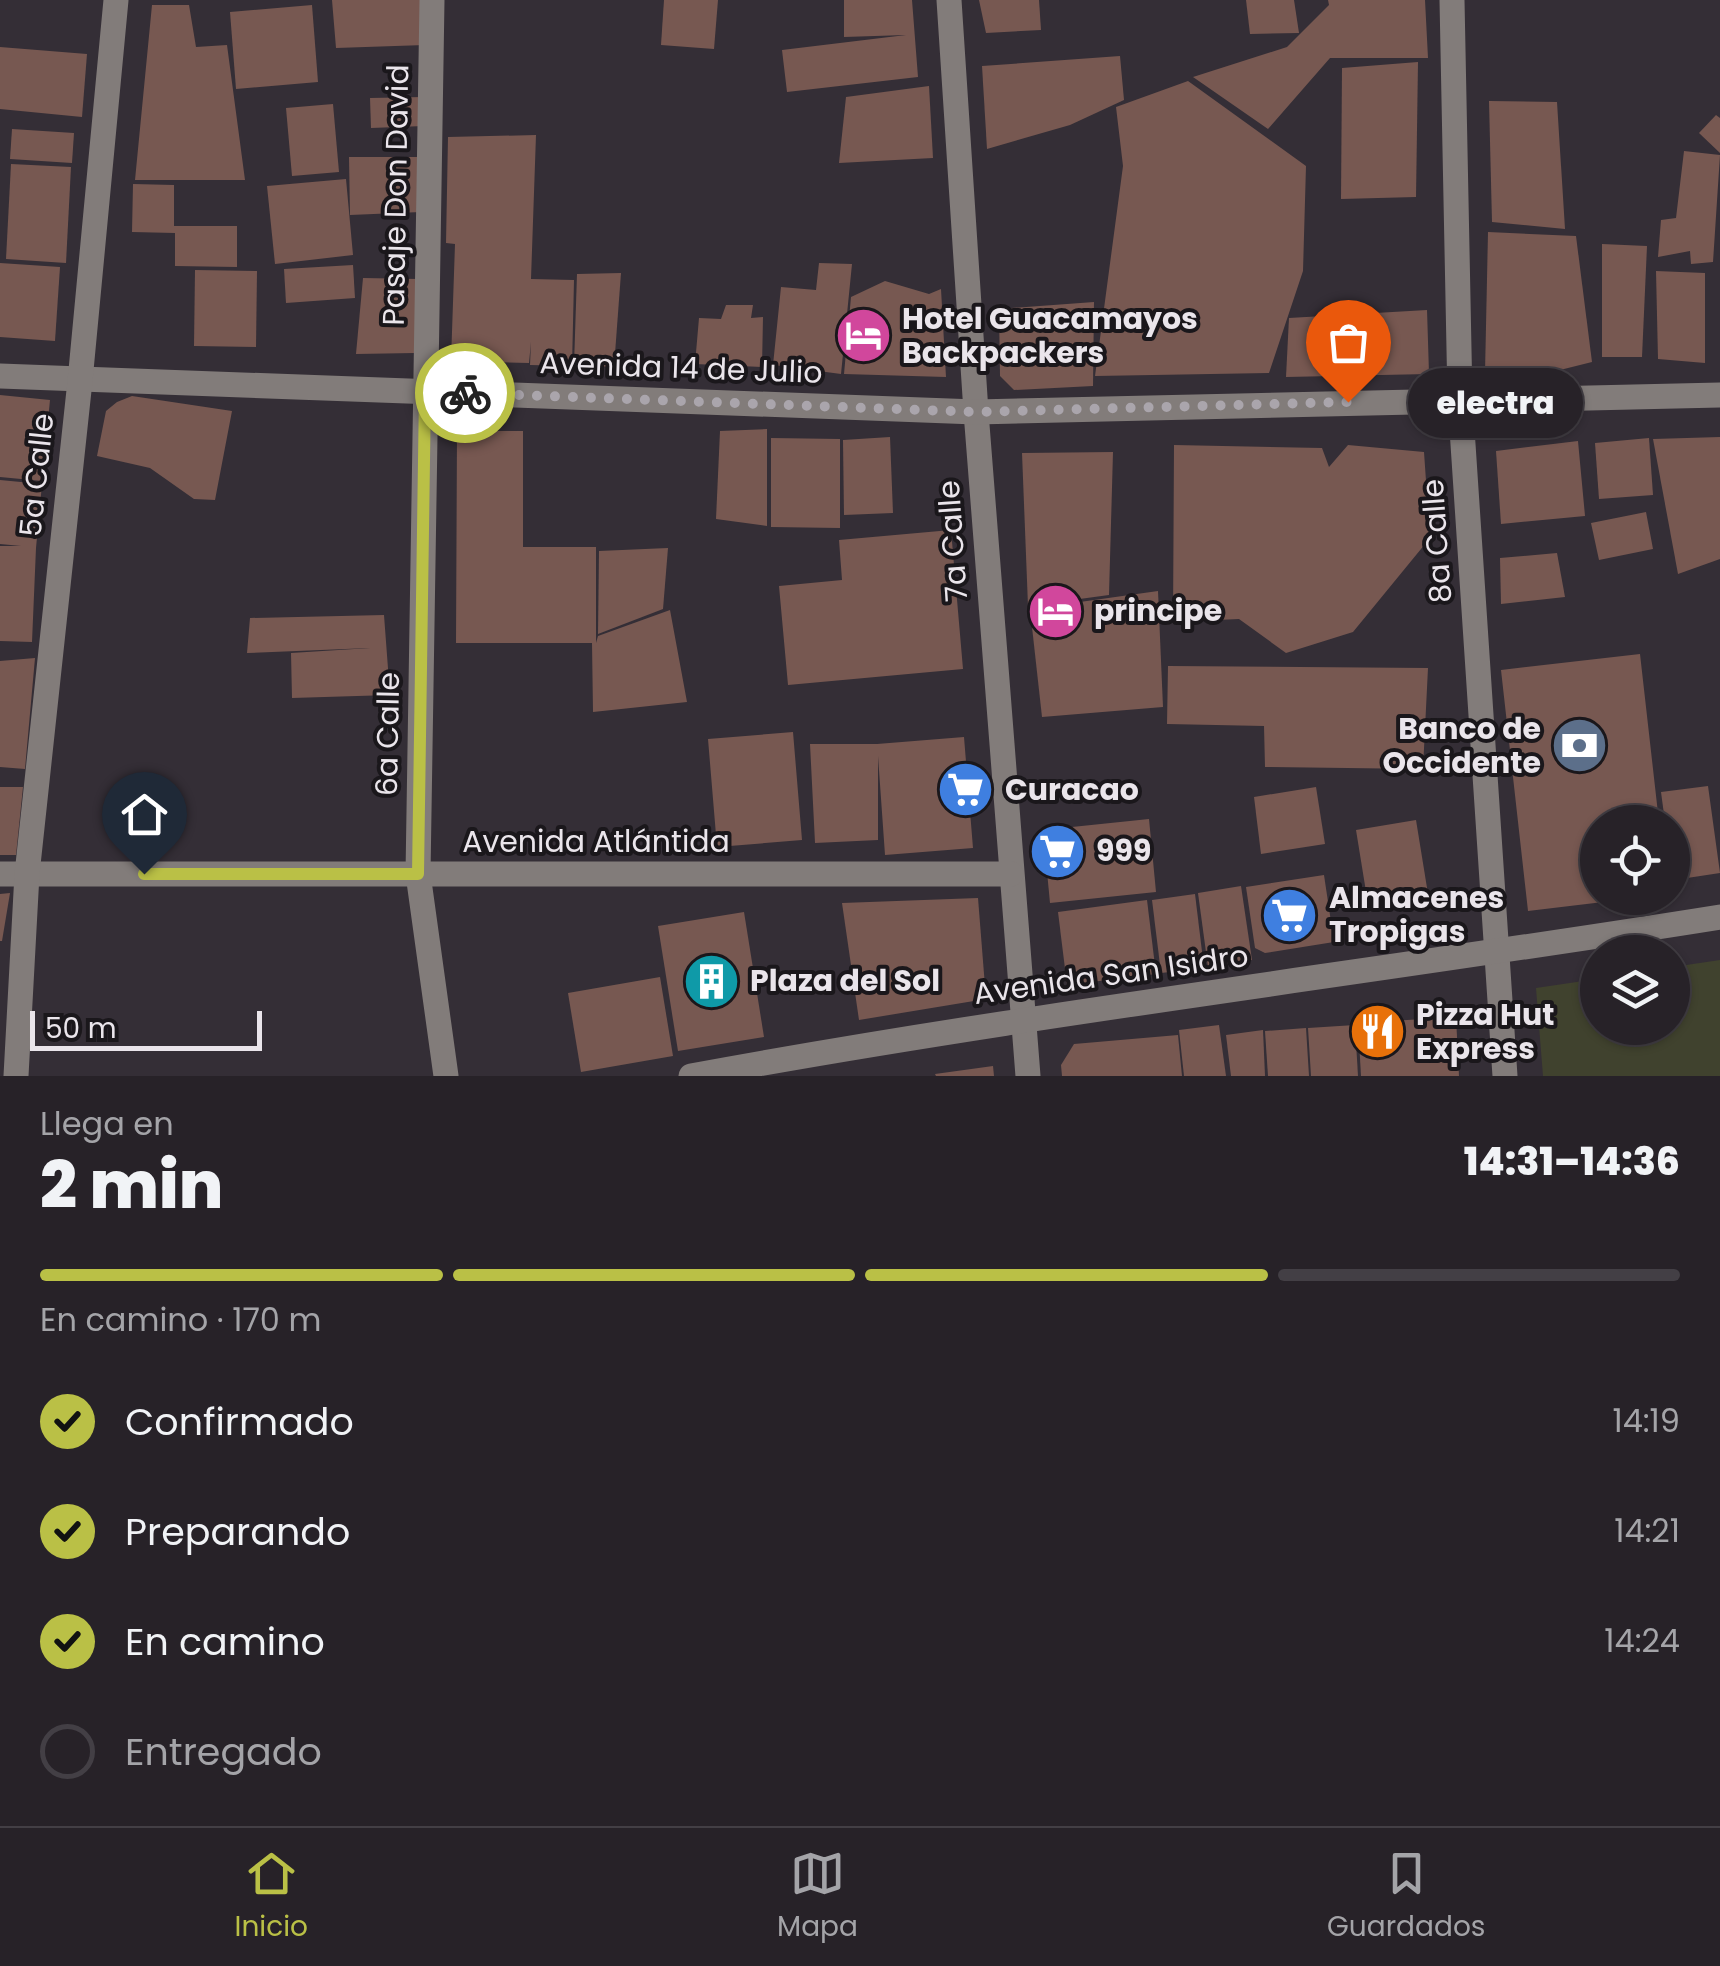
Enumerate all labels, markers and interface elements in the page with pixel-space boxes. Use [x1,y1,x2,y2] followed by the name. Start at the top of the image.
[372,64,419,326] street label: Pasaje Don David
[902,297,1198,374] place label: Hotel Guacamayos Backpackers
[1306,300,1391,403] pin
[833,306,893,366] hotel icon: Hotel Guacamayos Backpackers
[1321,315,1376,370] icon: bag
[539,341,823,394] street label: Avenida 14 de Julio
[415,343,515,443] courier
[438,366,493,421] icon: bike
[1408,367,1583,437] callout: electra
[1436,380,1555,425] text: electra
[9,411,64,539] street label: 5a Calle
[1411,478,1462,604] street label: 8a Calle
[927,479,978,603] street label: 7a Calle
[1025,581,1085,641] hotel icon: principe
[1094,589,1222,632] place label: principe
[365,672,410,796] street label: 6a Calle
[1383,707,1541,784] place label: Banco de Occidente
[1550,716,1610,776] bank icon: Banco de Occidente
[936,760,996,820] supermarket icon: Curacao
[1005,768,1139,811] place label: Curacao
[102,772,187,875] pin
[117,787,172,842] icon: home
[1580,805,1690,1045] map controls
[1580,805,1690,915] button: locate
[462,820,730,863] street label: Avenida Atlántida
[1027,821,1087,881] supermarket icon: 999
[1096,829,1151,872] place label: 999
[1329,876,1504,953] place label: Almacenes Tropigas
[1260,885,1320,945] supermarket icon: Almacenes Tropigas
[971,934,1251,1015] street label: Avenida San Isidro
[1580,935,1690,1045] button: layers
[681,951,741,1011] building icon: Plaza del Sol
[750,959,940,1002] place label: Plaza del Sol
[1416,993,1554,1070] place label: Pizza Hut Express
[1347,1002,1407,1062] restaurant icon: Pizza Hut Express
[30,1006,262,1050] scale bar
[45,1009,116,1048] text: 50 m
[40,1101,174,1146] text: Llega en
[1464,1135,1680,1188] text: 14:31–14:36
[40,1140,223,1231] text: 2 min
[40,1297,321,1342] text: En camino · 170 m
[40,1394,95,1449] icon: check
[125,1395,354,1448] text: Confirmado
[1612,1398,1680,1443] text: 14:19
[40,1504,95,1559] icon: check
[125,1505,350,1558] text: Preparando
[1614,1508,1680,1553] text: 14:21
[40,1614,95,1669] icon: check
[125,1615,325,1668] text: En camino
[1604,1618,1680,1663] text: 14:24
[125,1725,322,1778] text: Entregado
[235,1846,308,1948] tab: Inicio
[777,1846,858,1948] tab: Mapa
[1327,1846,1485,1948] tab: Guardados

